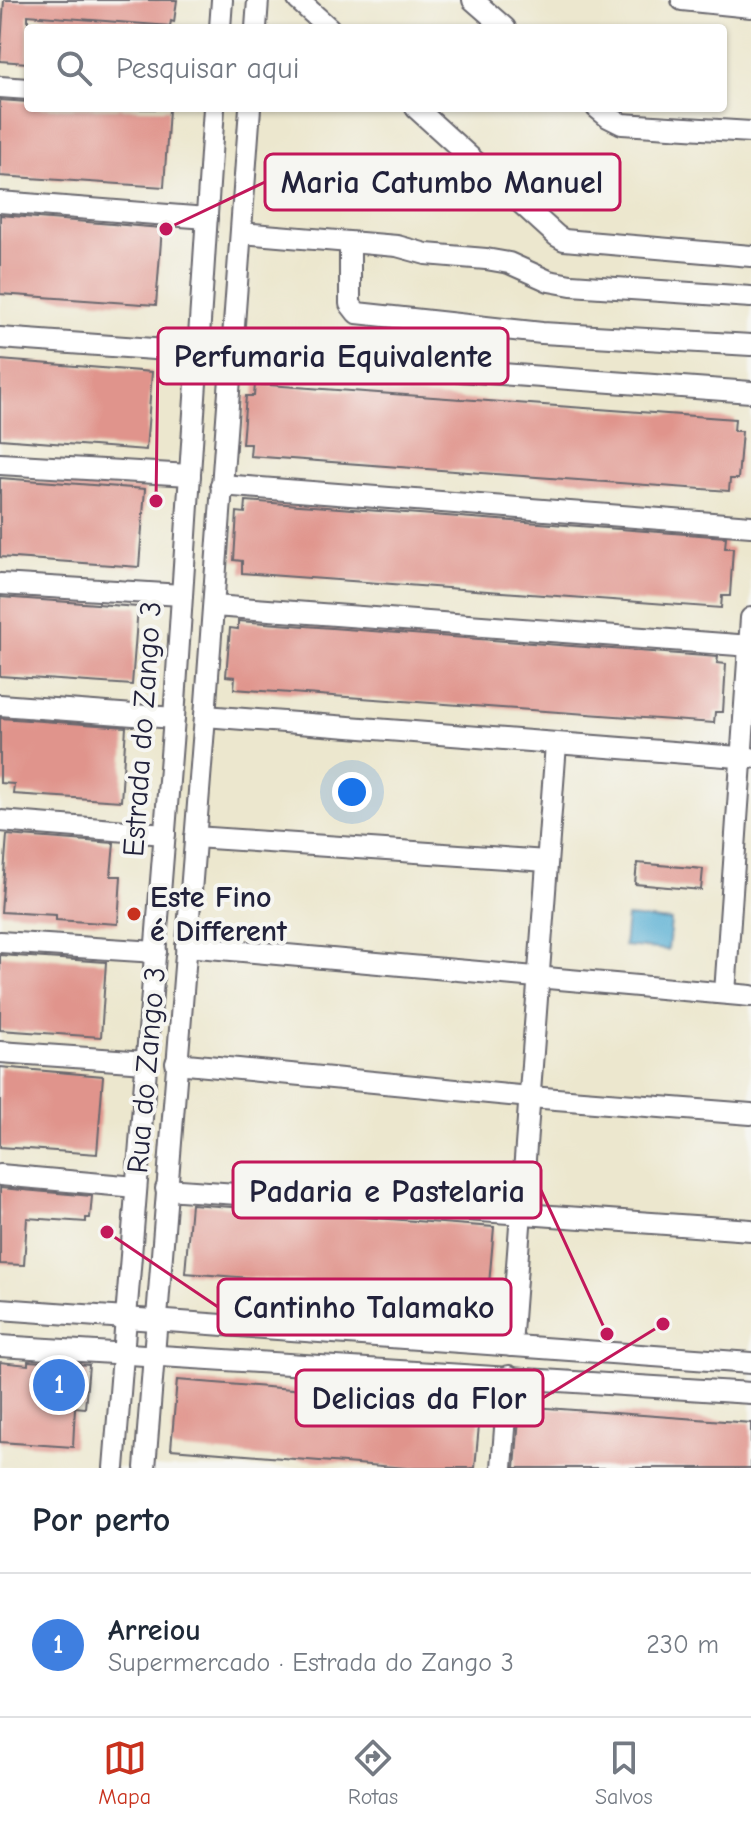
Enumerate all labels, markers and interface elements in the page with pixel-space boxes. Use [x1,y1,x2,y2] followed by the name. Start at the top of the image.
[24,24,727,112] search box
[52,46,96,90] icon: search
[116,51,299,86] text: Pesquisar aqui
[265,154,620,210] callout: Maria Catumbo Manuel
[281,164,603,201] text: Maria Catumbo Manuel
[158,328,508,384] callout: Perfumaria Equivalente
[174,338,492,375] text: Perfumaria Equivalente
[116,600,169,858] street label: Estrada do Zango 3
[332,772,372,812] your location
[150,880,288,949] place label: Este Fino é Different
[125,905,143,923] marker: Este Fino é Different
[120,965,173,1175] street label: Rua do Zango 3
[233,1162,541,1218] callout: Padaria e Pastelaria
[249,1173,525,1210] text: Padaria e Pastelaria
[218,1279,511,1335] callout: Cantinho Talamako
[234,1289,495,1326] text: Cantinho Talamako
[33,1355,85,1415] pin: 1
[296,1370,543,1426] callout: Delicias da Flor
[312,1380,527,1417] text: Delicias da Flor
[32,1500,170,1540] text: Por perto
[108,1613,201,1648] text: Arreiou
[53,1630,63,1660] text: 1
[646,1630,719,1660] text: 230 m
[108,1648,514,1678] text: Supermercado · Estrada do Zango 3
[98,1736,151,1810] tab: Mapa
[348,1736,398,1810] tab: Rotas
[595,1736,653,1810] tab: Salvos

